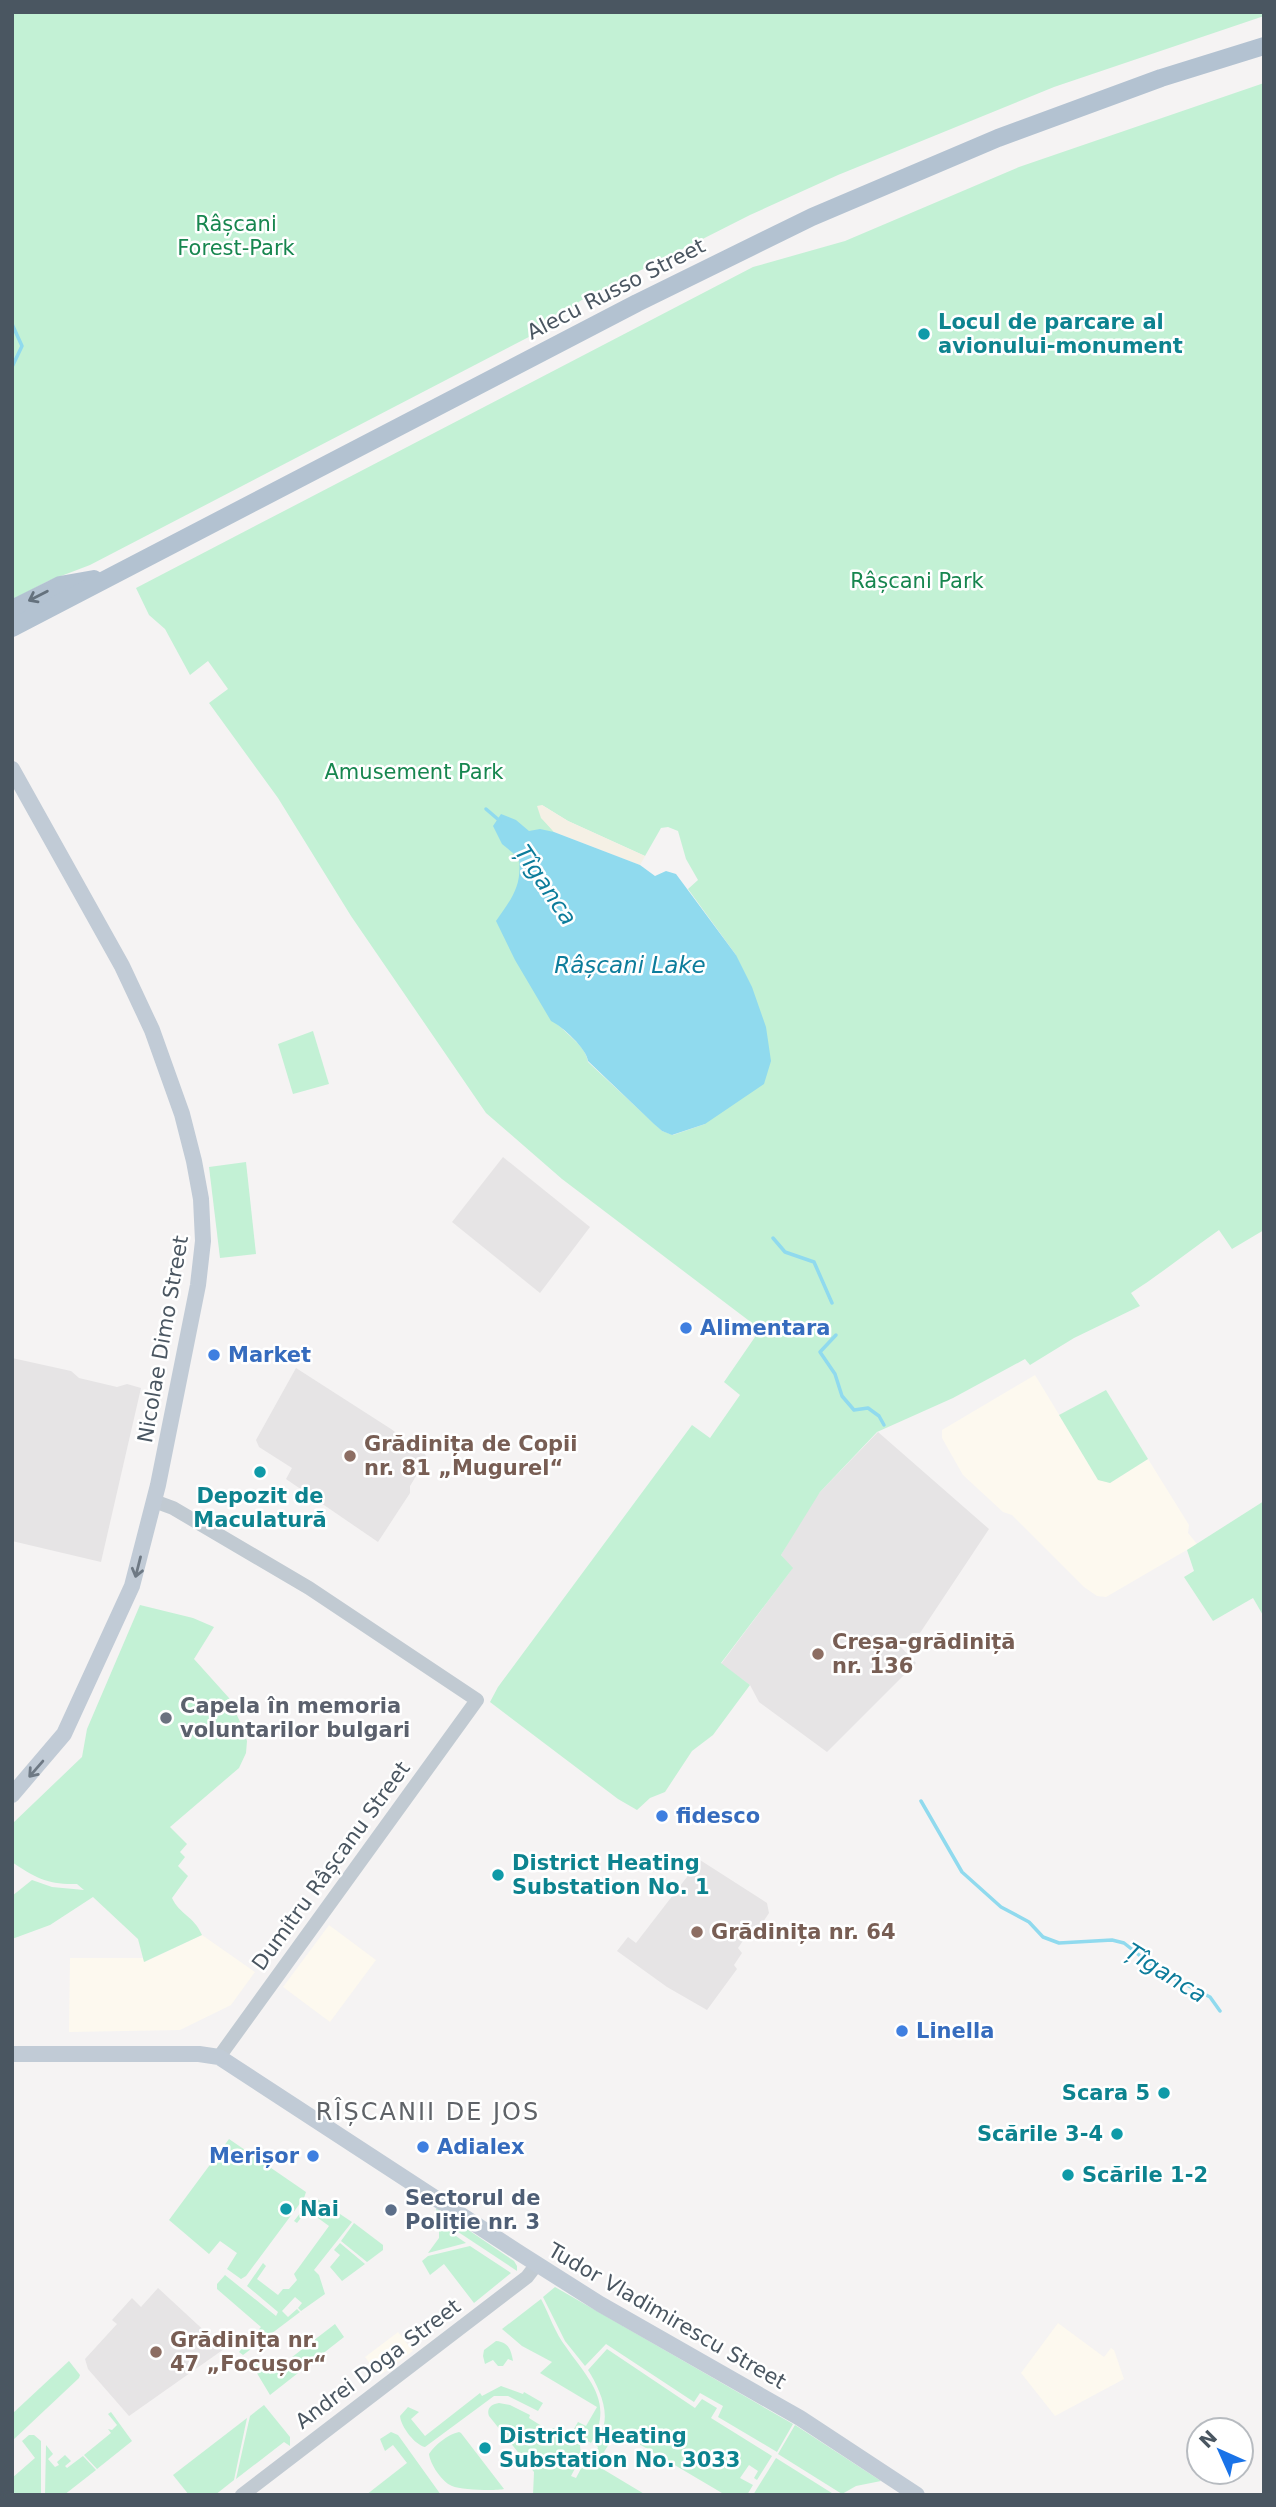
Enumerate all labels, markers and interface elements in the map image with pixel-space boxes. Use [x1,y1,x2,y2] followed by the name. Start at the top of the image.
[177,212,296,260] park label: Râșcani Forest-Park
[523,234,709,344] street label: Alecu Russo Street
[938,310,1183,358] place label: Locul de parcare al avionului-monument
[916,326,932,342] marker: Locul de parcare al avionului-monument
[850,569,985,593] park label: Râșcani Park
[28,590,49,603] one-way arrow
[325,760,504,784] park label: Amusement Park
[509,840,582,930] water label: Țîganca
[554,952,706,978] water label: Râșcani Lake
[133,1233,193,1445] street label: Nicolae Dimo Street
[700,1316,830,1340] place label: Alimentara
[678,1320,694,1336] marker: Alimentara
[228,1343,311,1367] place label: Market
[206,1347,222,1363] marker: Market
[364,1432,578,1480] place label: Grădinița de Copii nr. 81 „Mugurel“
[342,1448,358,1464] marker: Grădinița de Copii nr. 81 „Mugurel“
[252,1464,268,1480] marker: Depozit de Maculatură
[193,1484,327,1532] place label: Depozit de Maculatură
[131,1555,144,1578] one-way arrow
[832,1630,1016,1678] place label: Creșa-grădiniță nr. 136
[810,1646,826,1662] marker: Creșa-grădiniță nr. 136
[180,1694,410,1742] place label: Capela în memoria voluntarilor bulgari
[158,1710,174,1726] marker: Capela în memoria voluntarilor bulgari
[247,1757,415,1975] street label: Dumitru Râșcanu Street
[28,1760,44,1778] one-way arrow
[676,1804,760,1828] place label: fidesco
[654,1808,670,1824] marker: fidesco
[512,1851,710,1899] place label: District Heating Substation No. 1
[490,1867,506,1883] marker: District Heating Substation No. 1
[711,1920,896,1945] place label: Grădinița nr. 64
[689,1924,705,1940] marker: Grădinița nr. 64
[1120,1938,1211,2009] water label: Țîganca
[916,2019,994,2043] place label: Linella
[894,2023,910,2039] marker: Linella
[1062,2081,1150,2105] place label: Scara 5
[1156,2085,1172,2101] marker: Scara 5
[316,2097,540,2126] district label: RÎȘCANII DE JOS
[977,2122,1103,2146] place label: Scările 3-4
[1109,2126,1125,2142] marker: Scările 3-4
[437,2135,525,2159] place label: Adialex
[415,2139,431,2155] marker: Adialex
[209,2144,300,2168] place label: Merișor
[305,2148,321,2164] marker: Merișor
[1082,2163,1208,2187] place label: Scările 1-2
[1060,2167,1076,2183] marker: Scările 1-2
[405,2186,540,2235] place label: Sectorul de Poliție nr. 3
[300,2197,339,2221] place label: Nai
[278,2201,294,2217] marker: Nai
[383,2202,399,2218] marker: Sectorul de Poliție nr. 3
[543,2238,790,2394] street label: Tudor Vladimirescu Street
[291,2294,465,2434] street label: Andrei Doga Street
[170,2328,327,2376] place label: Grădinița nr. 47 „Focușor“
[148,2344,164,2360] marker: Grădinița nr. 47 „Focușor“
[1185,2416,1255,2486] north arrow
[499,2424,740,2472] place label: District Heating Substation No. 3033
[1195,2426,1221,2452] text: N
[477,2440,493,2456] marker: District Heating Substation No. 3033

